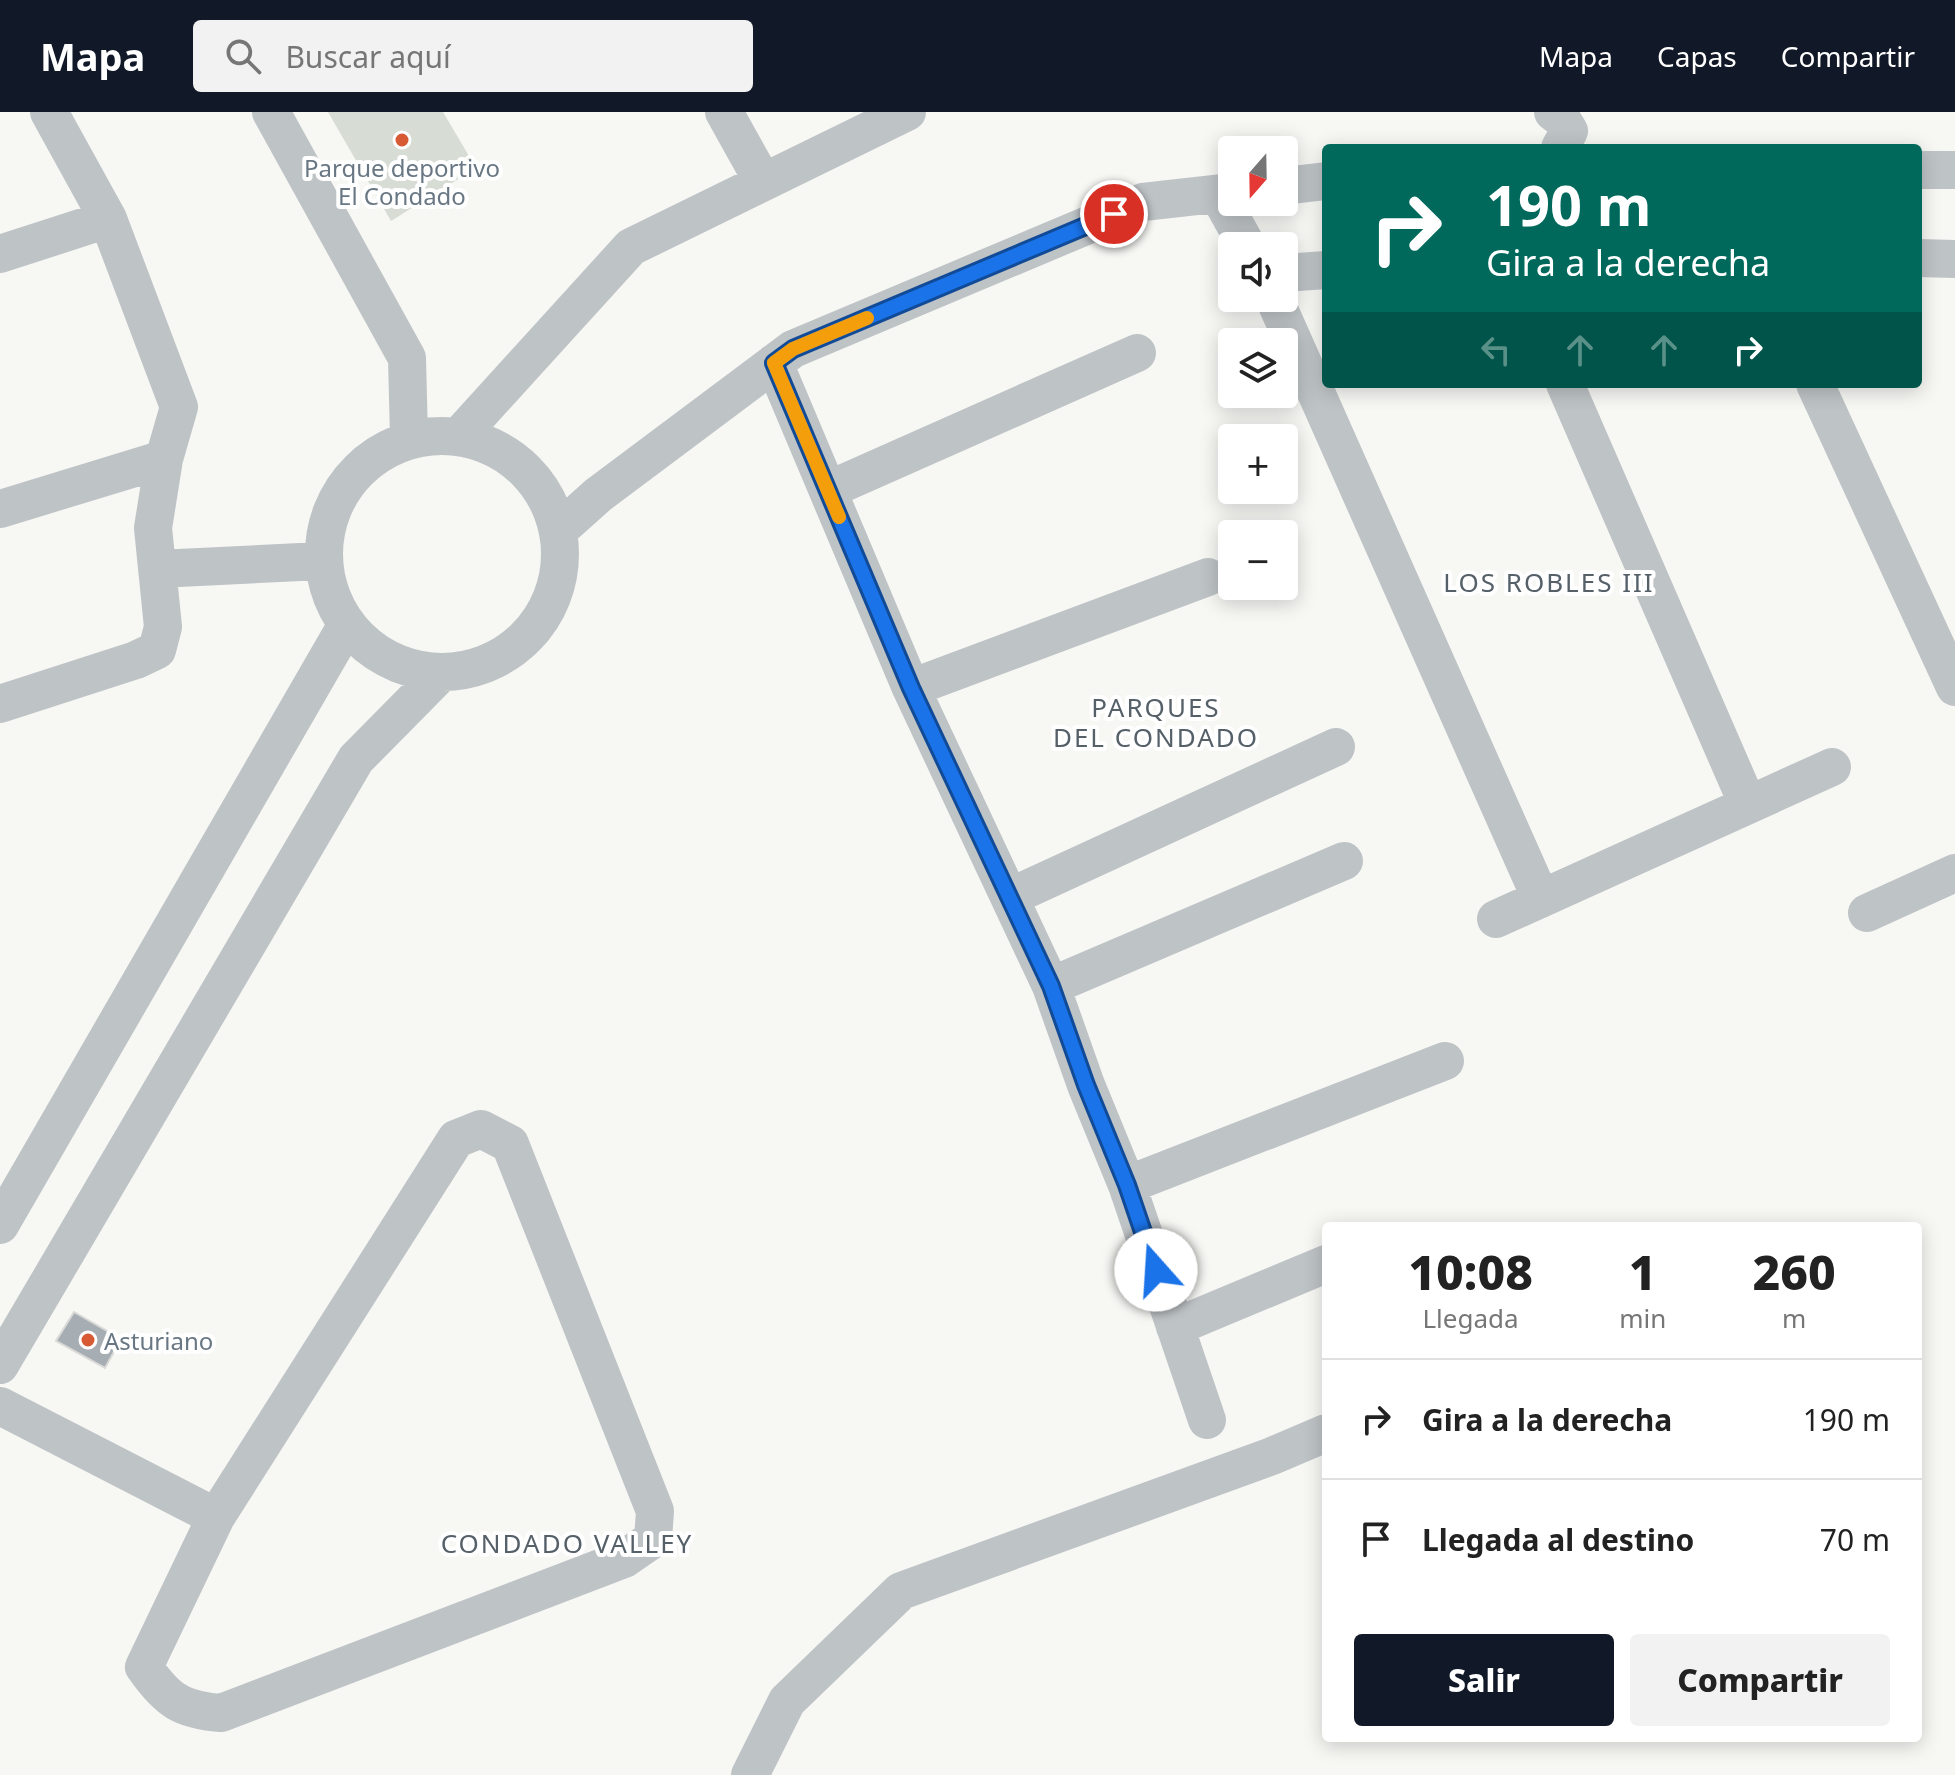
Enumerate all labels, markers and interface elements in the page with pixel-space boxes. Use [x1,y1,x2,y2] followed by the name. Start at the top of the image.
[193,20,753,92] search box
[40,30,145,82] text: Mapa
[221,34,265,78] icon: search
[285,36,451,77] text: Buscar aquí
[1539,37,1613,75] text: Mapa
[1657,37,1737,75] text: Capas
[1781,37,1915,75] text: Compartir
[393,131,411,149] marker: Parque deportivo El Condado
[1218,136,1298,216] north arrow
[1218,136,1298,600] map controls
[304,151,500,212] place label: Parque deportivo El Condado
[1486,166,1651,242] text: 190 m
[1354,176,1458,280] icon: right
[1080,180,1148,248] pin
[1092,192,1136,236] icon: arrive
[1218,232,1298,312] button: sound
[1486,238,1770,287] text: Gira a la derecha
[1218,328,1298,408] button: layers
[1474,328,1518,372] icon: left
[1558,328,1602,372] icon: ahead
[1642,328,1686,372] icon: ahead
[1726,328,1770,372] icon: right
[1218,424,1298,504] button: +
[1218,520,1298,600] button: −
[1443,564,1655,600] district label: LOS ROBLES III
[1053,689,1259,755] district label: PARQUES DEL CONDADO
[1114,1228,1198,1312] position arrow
[1408,1239,1533,1304] text: 10:08
[1629,1239,1657,1304] text: 1
[1753,1239,1836,1304] text: 260
[1423,1300,1519,1336] text: Llegada
[1619,1300,1666,1336] text: min
[1782,1300,1806,1336] text: m
[104,1324,213,1357] place label: Asturiano
[79,1331,97,1349] marker: Asturiano
[1354,1397,1398,1441] icon: right
[1422,1399,1672,1440] text: Gira a la derecha
[1803,1399,1890,1440] text: 190 m
[1354,1517,1398,1561] icon: arrive
[1422,1519,1694,1560] text: Llegada al destino
[1820,1519,1890,1560] text: 70 m
[441,1525,693,1561] district label: CONDADO VALLEY
[1354,1634,1614,1726] button: Salir
[1630,1634,1890,1726] button: Compartir

